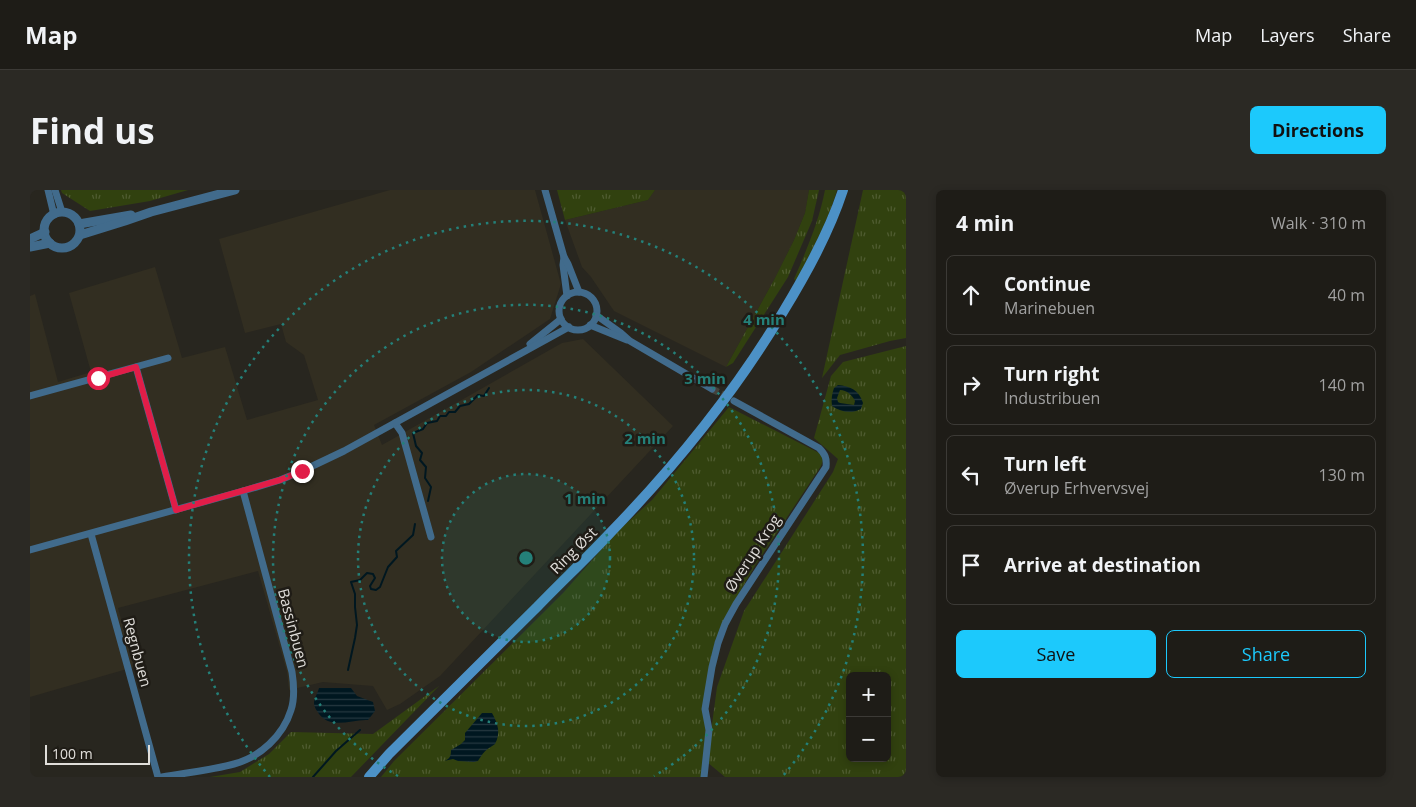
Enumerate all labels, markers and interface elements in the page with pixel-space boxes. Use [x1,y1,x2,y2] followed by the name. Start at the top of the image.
[25,18,77,51] text: Map
[1195,23,1232,47] text: Map
[1260,23,1315,47] text: Layers
[1343,23,1391,47] text: Share
[1250,106,1386,154] button: Directions
[30,107,155,154] text: Find us
[956,209,1014,237] text: 4 min
[1271,212,1366,234] text: Walk · 310 m
[1004,271,1091,297] text: Continue
[957,281,985,309] icon: ahead
[1328,284,1365,306] text: 40 m
[1004,297,1095,319] text: Marinebuen
[743,309,785,329] text: 4 min
[1004,361,1099,387] text: Turn right
[87,367,110,390] route start
[684,368,726,388] text: 3 min
[957,371,985,399] icon: right
[1319,374,1365,396] text: 140 m
[1004,387,1100,409] text: Industribuen
[624,428,666,448] text: 2 min
[1004,451,1086,477] text: Turn left
[291,460,314,483] route end
[957,461,985,489] icon: left
[1319,464,1365,486] text: 130 m
[1004,477,1149,499] text: Øverup Erhvervsvej
[564,488,606,508] text: 1 min
[720,510,784,596] street label: Øverup Krog
[545,522,601,578] street label: Ring Øst
[517,549,535,567] centre of rings
[957,551,985,579] icon: arrive
[1004,552,1201,578] text: Arrive at destination
[274,586,314,670] street label: Bassinbuen
[119,615,157,689] street label: Regnbuen
[956,630,1156,678] button: Save
[1166,630,1366,678] button: Share
[846,672,891,762] map controls
[846,672,891,717] button: +
[846,717,891,762] button: −
[45,742,150,765] scale bar
[52,744,93,763] text: 100 m

